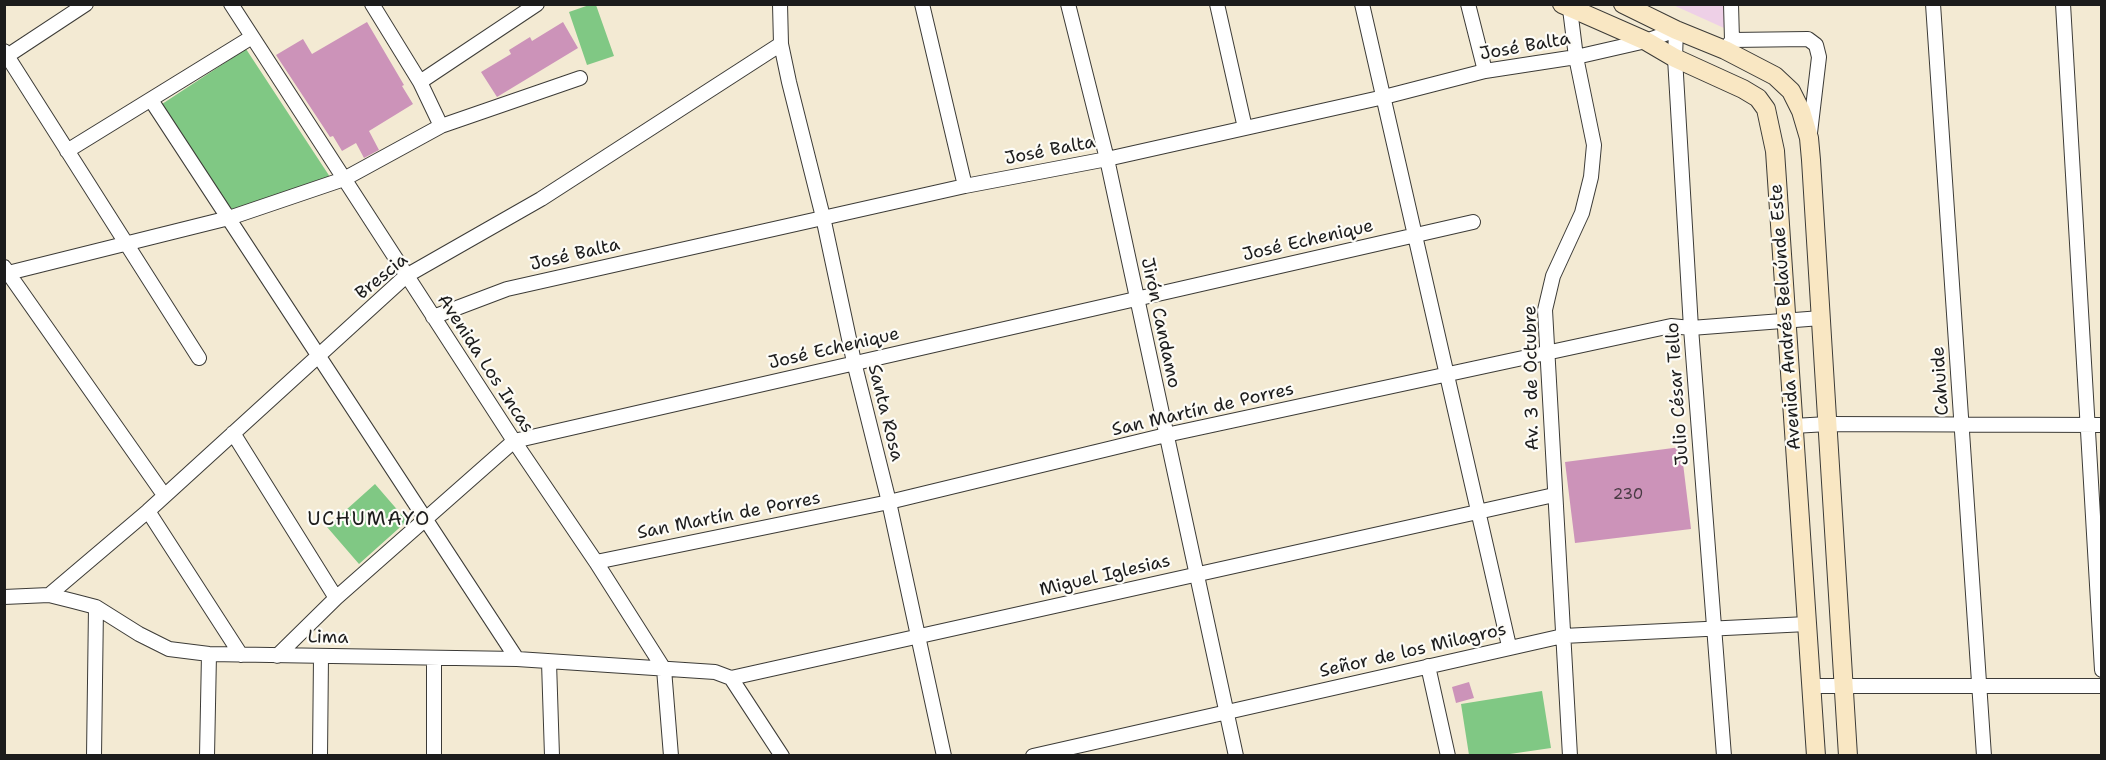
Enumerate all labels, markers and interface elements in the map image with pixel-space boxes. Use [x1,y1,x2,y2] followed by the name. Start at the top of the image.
[1478,28,1572,66] street label: José Balta
[1003,132,1097,170] street label: José Balta
[1766,183,1806,451] street label: Avenida Andrés Belaúnde Este
[1241,215,1375,267] street label: José Echenique
[528,234,622,276] street label: José Balta
[351,249,413,305] street label: Brescia
[1136,256,1184,390] street label: Jirón Candamo
[432,291,538,437] street label: Avenida Los Incas
[1520,305,1544,451] street label: Av. 3 de Octubre
[1662,322,1694,466] street label: Julio César Tello
[767,323,901,375] street label: José Echenique
[1928,346,1954,416] street label: Cahuide
[863,362,907,464] street label: Santa Rosa
[1110,379,1296,441] street label: San Martín de Porres
[1613,486,1643,504] house number: 230
[636,488,822,544] street label: San Martín de Porres
[307,508,431,532] district label: UCHUMAYO
[1037,550,1173,602] street label: Miguel Iglesias
[1318,619,1508,683] street label: Señor de los Milagros
[307,627,349,649] street label: Lima

